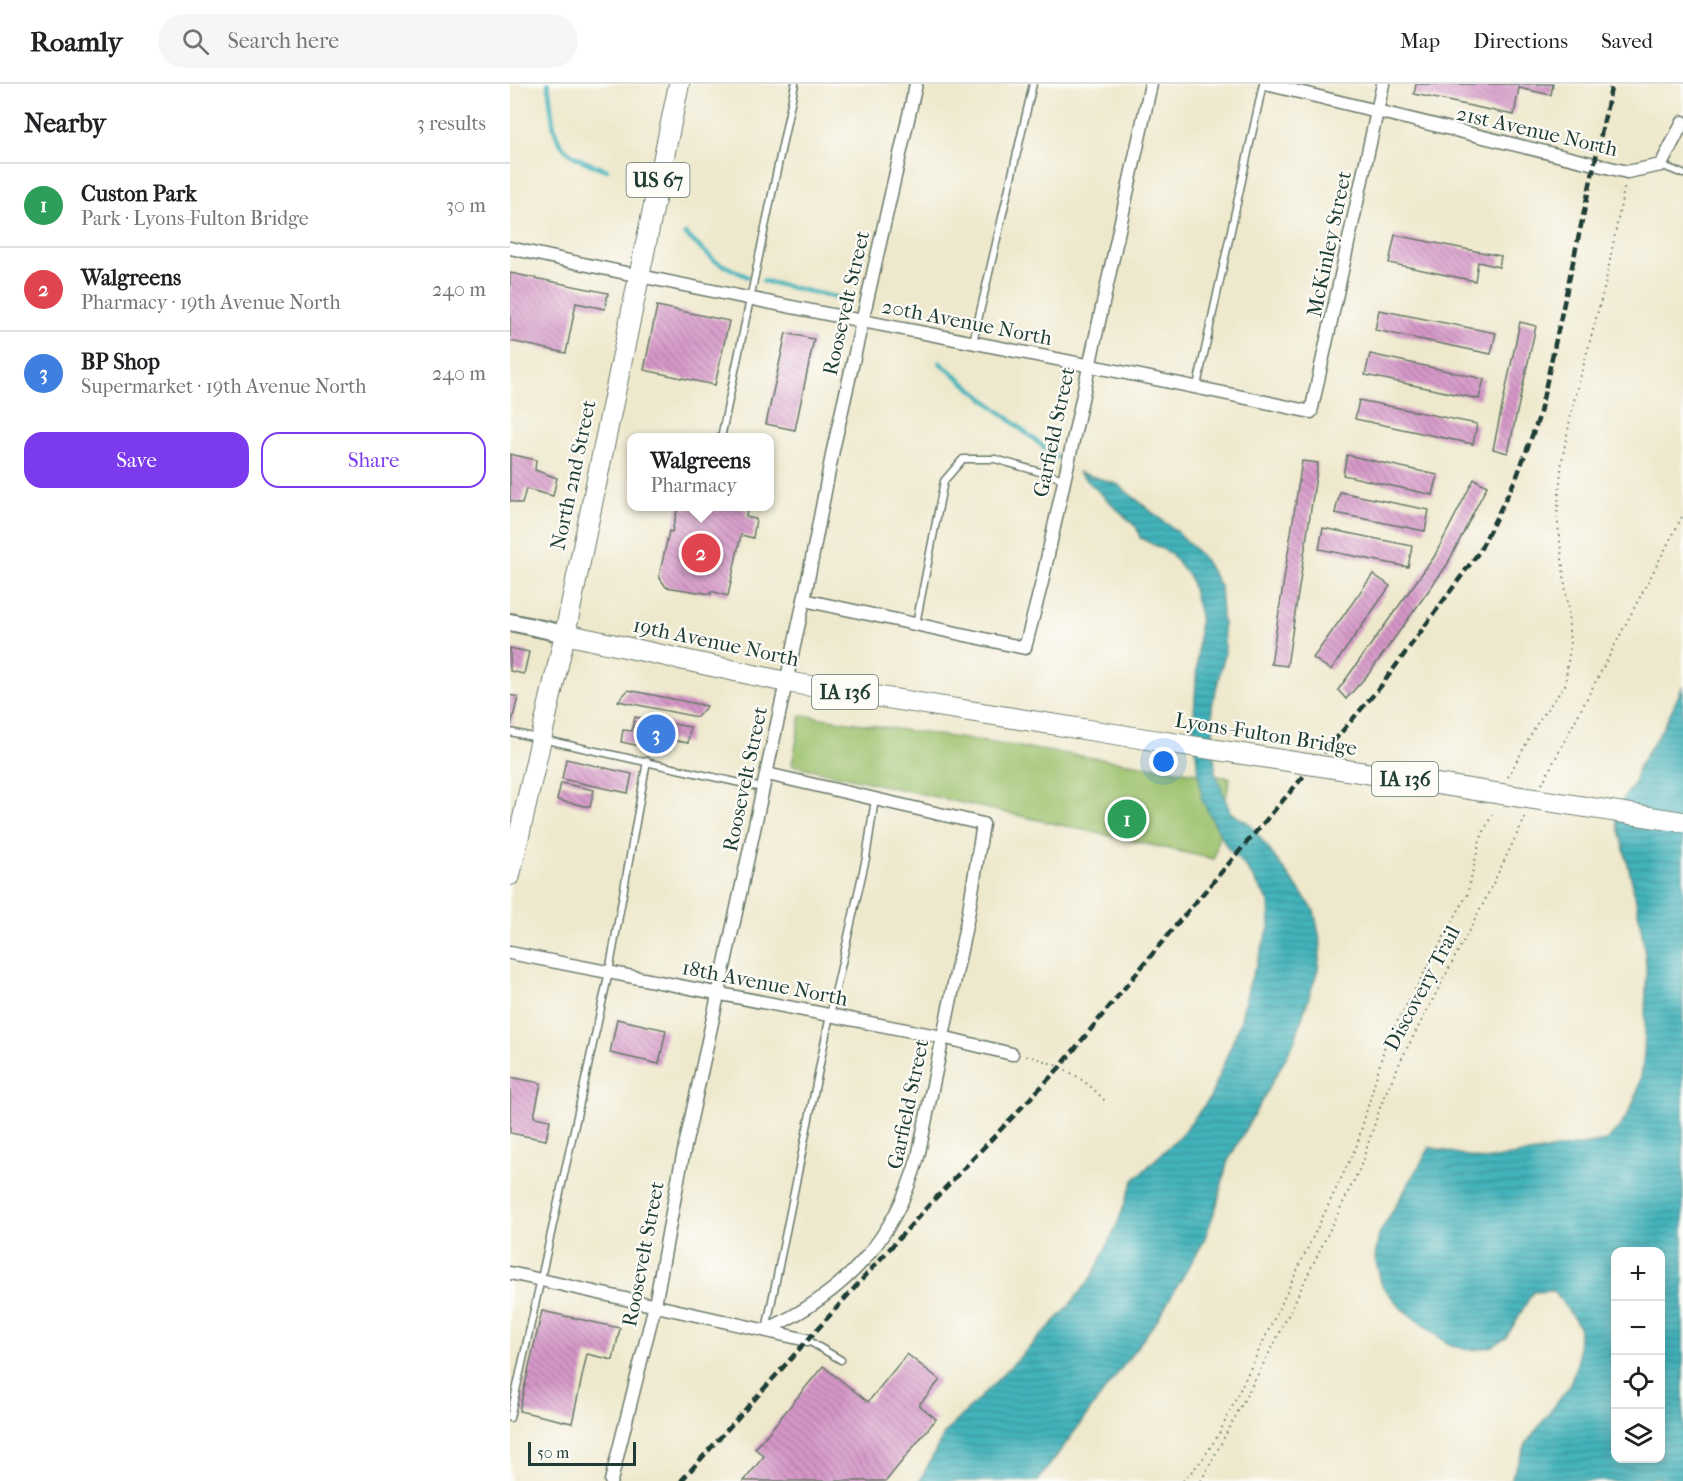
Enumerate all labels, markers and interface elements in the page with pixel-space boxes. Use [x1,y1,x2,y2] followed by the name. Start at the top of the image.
[158,14,578,68] search box
[30,25,122,58] text: Roamly
[179,25,212,58] icon: search
[227,28,339,54] text: Search here
[1400,29,1440,53] text: Map
[1473,29,1568,53] text: Directions
[1601,29,1653,53] text: Saved
[1454,101,1620,161] street label: 21st Avenue North
[24,108,106,139] text: Nearby
[417,112,486,135] text: 3 results
[626,163,690,197] road number: US 67
[1302,168,1356,319] street label: McKinley Street
[81,181,196,207] text: Custon Park
[40,194,47,217] text: 1
[446,194,486,217] text: 30 m
[81,207,309,230] text: Park · Lyons-Fulton Bridge
[818,228,874,378] street label: Roosevelt Street
[81,265,181,291] text: Walgreens
[38,278,49,301] text: 2
[432,278,486,301] text: 240 m
[81,291,341,314] text: Pharmacy · 19th Avenue North
[880,294,1054,350] street label: 20th Avenue North
[81,349,160,375] text: BP Shop
[39,362,48,385] text: 3
[432,362,486,385] text: 240 m
[1028,364,1080,499] street label: Garfield Street
[81,375,367,398] text: Supermarket · 19th Avenue North
[545,397,601,552] street label: North 2nd Street
[24,432,249,488] button: Save
[261,432,486,488] button: Share
[627,433,774,511] popup
[650,448,751,474] text: Walgreens
[650,474,737,497] text: Pharmacy
[682,530,720,576] pin: 2
[631,613,801,671] street label: 19th Avenue North
[812,675,878,709] road number: IA 136
[718,704,772,854] street label: Roosevelt Street
[1173,708,1359,760] street label: Lyons-Fulton Bridge
[636,712,676,756] pin: 3
[1149,747,1178,776] your location
[1372,762,1438,796] road number: IA 136
[1108,796,1146,842] pin: 1
[1379,921,1465,1055] street label: Discovery Trail
[680,955,850,1011] street label: 18th Avenue North
[882,1036,934,1171] street label: Garfield Street
[617,1179,669,1329] street label: Roosevelt Street
[1611,1247,1665,1463] map controls
[1611,1247,1665,1301] button: +
[1611,1301,1665,1355] button: −
[1611,1355,1665,1409] button: locate
[1611,1409,1665,1463] button: layers
[528,1439,636,1466] scale bar
[537,1443,569,1462] text: 50 m

